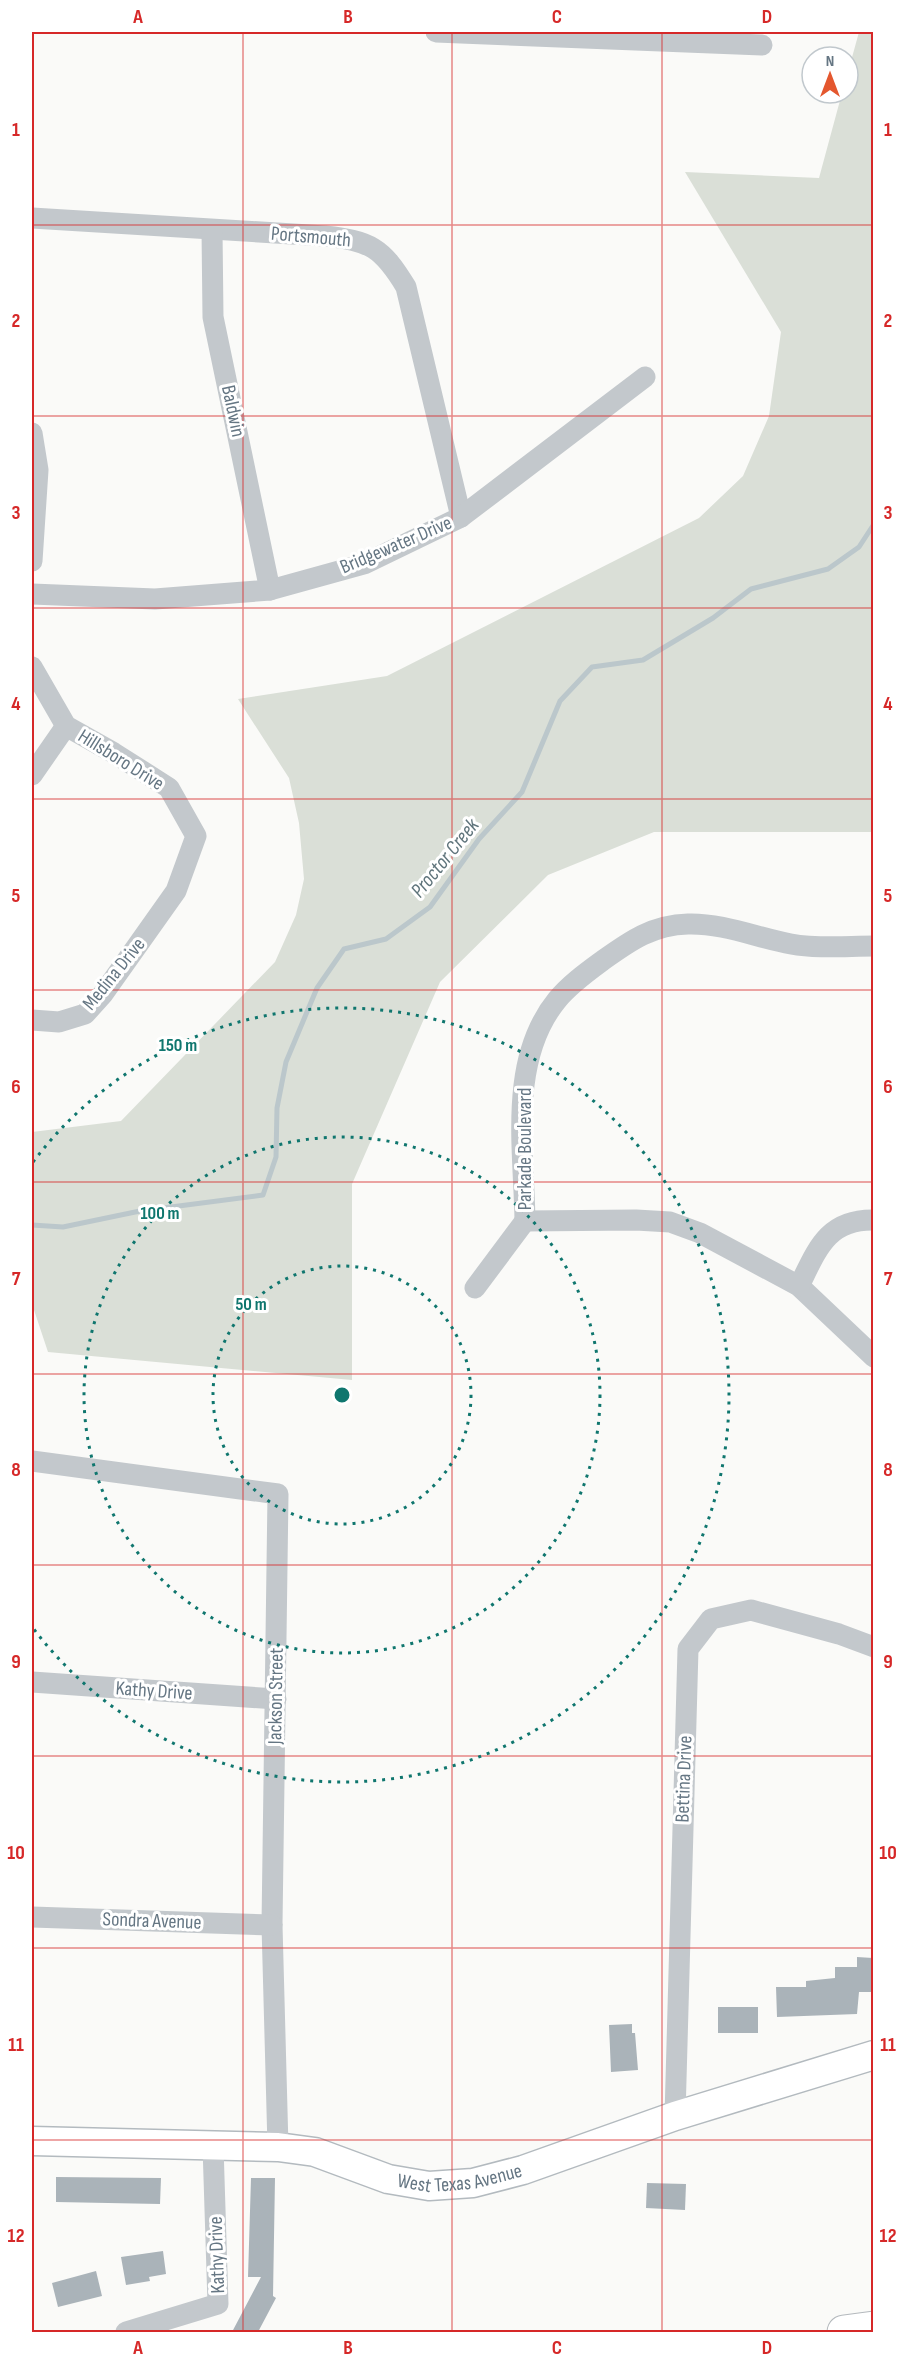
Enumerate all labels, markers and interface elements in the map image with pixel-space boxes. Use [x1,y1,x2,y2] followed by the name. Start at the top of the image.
[132,5,143,29] text: A
[343,5,353,29] text: B
[552,5,562,29] text: C
[762,5,772,29] text: D
[800,45,860,105] north arrow
[826,52,834,71] text: N
[12,118,20,142] text: 1
[884,118,892,142] text: 1
[270,222,352,252] street label: Portsmouth
[12,309,20,333] text: 2
[884,309,892,333] text: 2
[216,383,250,439] street label: Baldwin
[12,501,21,525] text: 3
[884,501,893,525] text: 3
[337,511,455,579] street label: Bridgewater Drive
[11,692,21,716] text: 4
[883,692,893,716] text: 4
[74,724,168,796] street label: Hillsboro Drive
[406,813,485,903] water label: Proctor Creek
[12,884,21,908] text: 5
[884,884,893,908] text: 5
[78,933,150,1015] street label: Medina Drive
[159,1035,197,1056] text: 150 m
[11,1075,21,1099] text: 6
[883,1075,893,1099] text: 6
[513,1088,537,1210] street label: Parkade Boulevard
[141,1203,180,1224] text: 100 m
[12,1267,21,1291] text: 7
[884,1267,893,1291] text: 7
[235,1294,267,1315] text: 50 m
[332,1385,352,1405] centre of rings
[11,1458,21,1482] text: 8
[883,1458,893,1482] text: 8
[263,1648,289,1745] street label: Jackson Street
[11,1650,21,1674] text: 9
[883,1650,893,1674] text: 9
[115,1676,193,1706] street label: Kathy Drive
[670,1735,698,1823] street label: Bettina Drive
[7,1841,25,1865] text: 10
[879,1841,897,1865] text: 10
[102,1907,202,1935] street label: Sondra Avenue
[8,2033,24,2057] text: 11
[880,2033,896,2057] text: 11
[395,2159,525,2198] street label: West Texas Avenue
[204,2216,230,2294] street label: Kathy Drive
[8,2224,24,2248] text: 12
[880,2224,896,2248] text: 12
[132,2336,143,2360] text: A
[343,2336,353,2360] text: B
[552,2336,562,2360] text: C
[762,2336,772,2360] text: D

